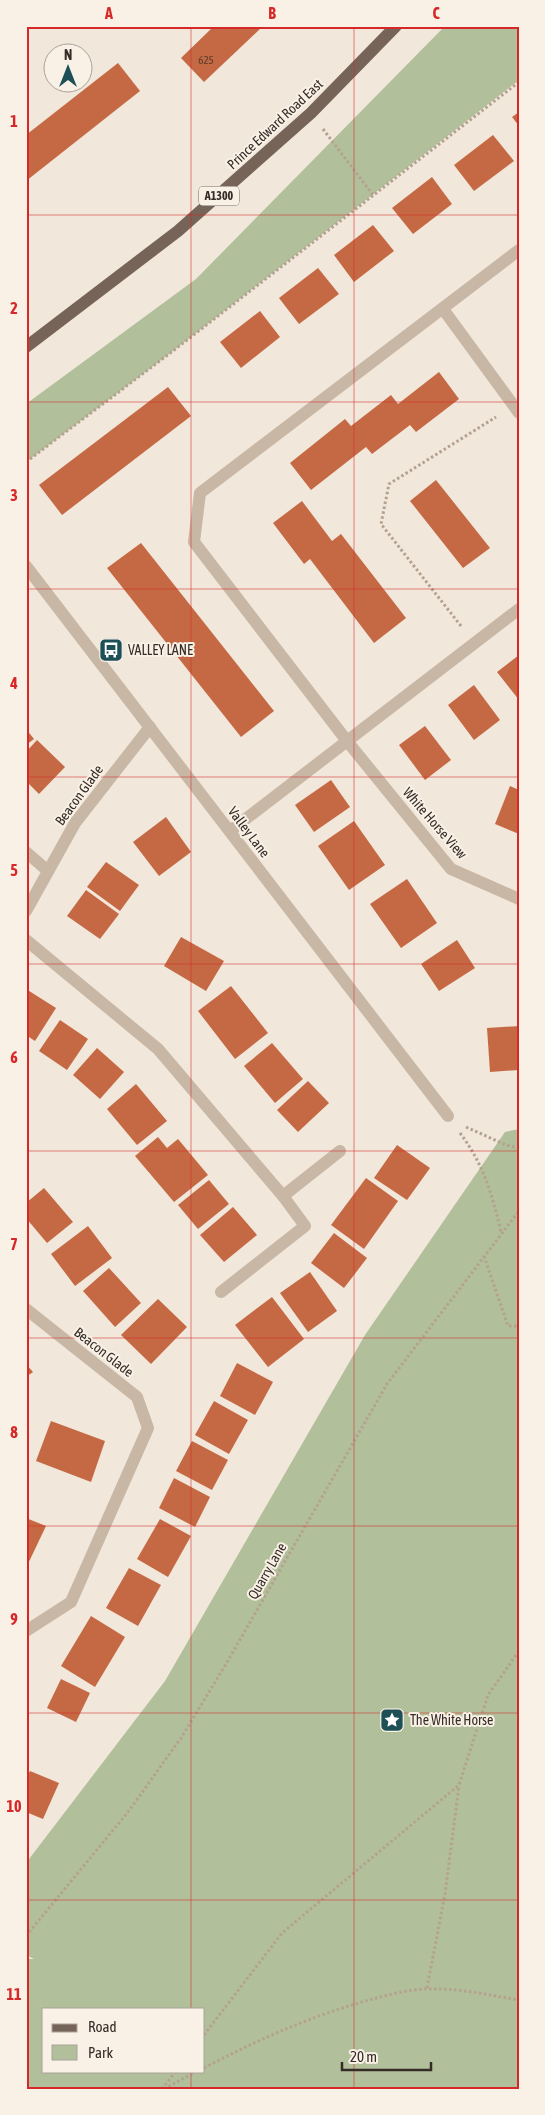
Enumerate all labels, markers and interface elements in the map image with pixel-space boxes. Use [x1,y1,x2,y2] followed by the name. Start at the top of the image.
[104,4,113,22] text: A
[268,4,276,22] text: B
[432,4,440,22] text: C
[42,42,92,92] north arrow
[64,47,72,63] text: N
[198,54,214,66] house number: 625
[224,76,326,172] street label: Prince Edward Road East
[10,112,18,130] text: 1
[199,187,239,206] road number: A1300
[10,299,18,317] text: 2
[10,486,18,504] text: 3
[98,637,124,663] bus stop icon: VALLEY LANE
[128,642,193,658] place label: VALLEY LANE
[9,674,18,692] text: 4
[52,762,106,828] street label: Beacon Glade
[400,784,471,862] street label: White Horse View
[225,804,273,860] street label: Valley Lane
[10,861,18,879] text: 5
[10,1048,18,1066] text: 6
[10,1235,18,1253] text: 7
[71,1324,137,1380] street label: Beacon Glade
[10,1423,18,1441] text: 8
[244,1540,290,1602] street label: Quarry Lane
[10,1610,18,1628] text: 9
[379,1707,405,1733] place icon: The White Horse
[410,1712,493,1728] place label: The White Horse
[6,1797,22,1815] text: 10
[6,1985,22,2003] text: 11
[42,2008,205,2072] legend
[88,2018,117,2035] text: Road
[342,2040,431,2072] scale bar
[88,2044,113,2061] text: Park
[350,2048,377,2065] text: 20 m

